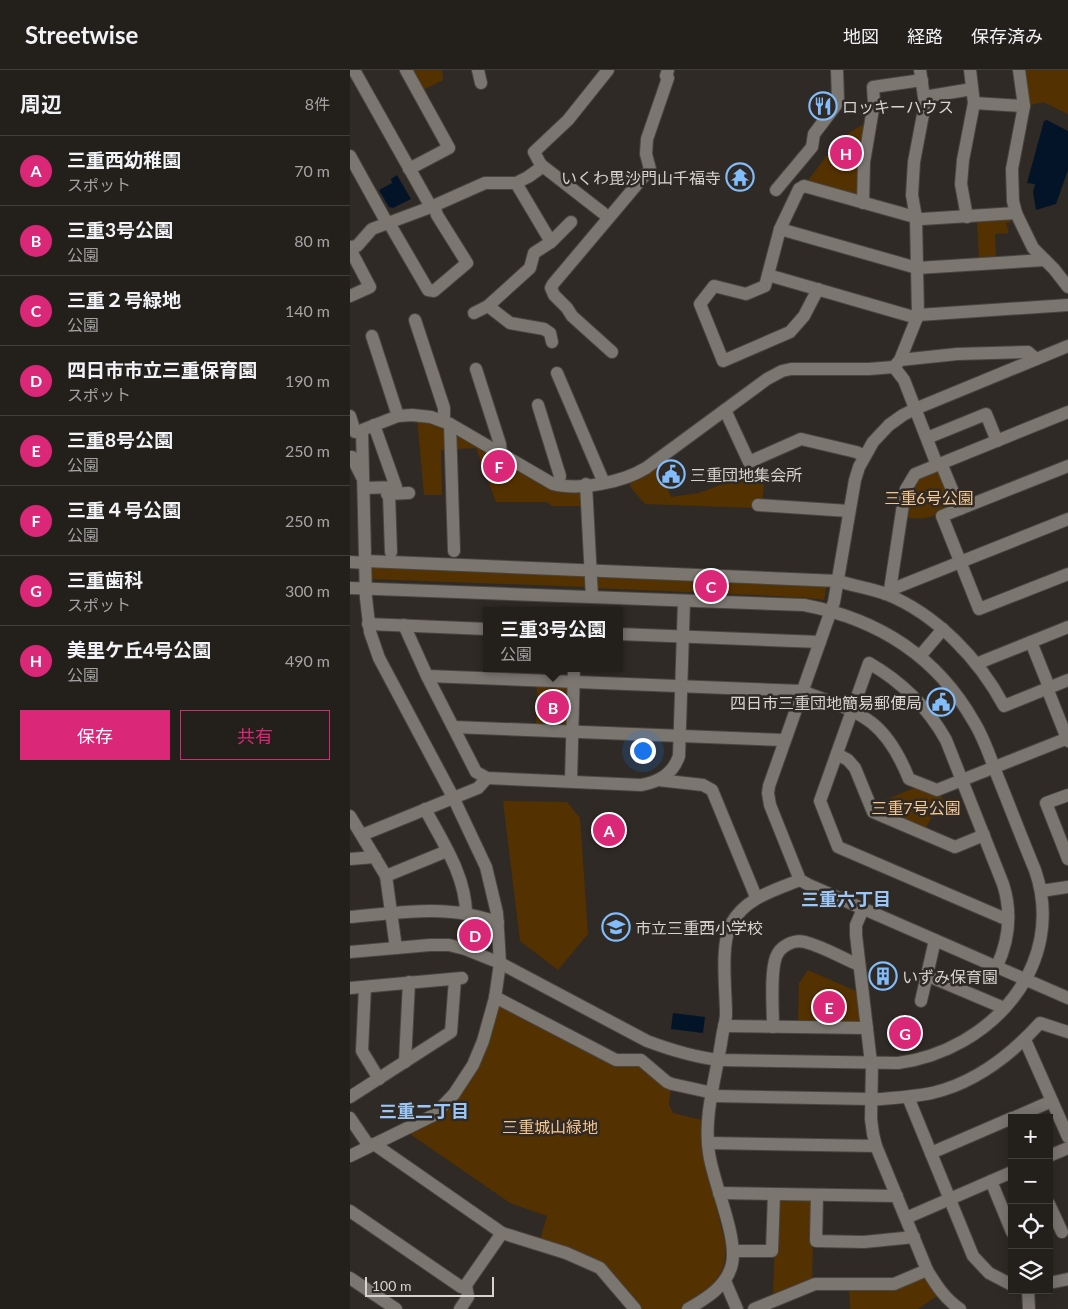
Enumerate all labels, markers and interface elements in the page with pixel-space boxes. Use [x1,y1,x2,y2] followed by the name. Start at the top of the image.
[25,20,138,49] text: Streetwise
[843,25,879,47] text: 地図
[907,25,943,47] text: 経路
[971,25,1043,47] text: 保存済み
[20,91,62,116] text: 周辺
[808,91,838,121] restaurant icon: ロッキーハウス
[305,94,330,113] text: 8件
[842,97,954,116] place label: ロッキーハウス
[830,134,862,172] pin: H
[67,148,181,171] text: 三重西幼稚園
[30,161,42,180] text: A
[294,161,330,180] text: 70 m
[725,162,755,192] temple icon: いくわ毘沙門山千福寺
[561,168,721,187] place label: いくわ毘沙門山千福寺
[67,175,131,194] text: スポット
[67,218,173,241] text: 三重3号公園
[31,231,41,250] text: B
[294,231,330,250] text: 80 m
[67,245,99,264] text: 公園
[67,288,181,311] text: 三重２号緑地
[31,301,41,320] text: C
[285,301,330,320] text: 140 m
[67,315,99,334] text: 公園
[67,358,257,381] text: 四日市市立三重保育園
[30,371,42,390] text: D
[285,371,330,390] text: 190 m
[67,385,131,404] text: スポット
[67,428,173,451] text: 三重8号公園
[31,441,41,460] text: E
[285,441,330,460] text: 250 m
[483,447,515,485] pin: F
[67,455,99,474] text: 公園
[656,459,686,489] public building icon: 三重団地集会所
[690,465,802,484] place label: 三重団地集会所
[884,488,974,507] park label: 三重6号公園
[67,498,181,521] text: 三重４号公園
[31,511,41,530] text: F
[285,511,330,530] text: 250 m
[67,525,99,544] text: 公園
[695,567,727,605] pin: C
[67,568,143,591] text: 三重歯科
[30,581,42,600] text: G
[285,581,330,600] text: 300 m
[67,595,131,614] text: スポット
[483,607,623,672] popup
[500,617,606,640] text: 三重3号公園
[67,638,211,661] text: 美里ケ丘4号公園
[500,644,532,663] text: 公園
[30,651,42,670] text: H
[285,651,330,670] text: 490 m
[67,665,99,684] text: 公園
[926,687,956,717] public building icon: 四日市三重団地簡易郵便局
[537,688,569,726] pin: B
[730,693,922,712] place label: 四日市三重団地簡易郵便局
[20,710,170,760] button: 保存
[180,710,330,760] button: 共有
[630,738,656,764] your location
[871,798,961,817] park label: 三重7号公園
[593,811,625,849] pin: A
[801,888,891,910] district label: 三重六丁目
[601,912,631,942] school or university icon: 市立三重西小学校
[459,916,491,954] pin: D
[635,918,763,937] place label: 市立三重西小学校
[868,961,898,991] building icon: いずみ保育園
[902,967,998,986] place label: いずみ保育園
[813,988,845,1026] pin: E
[889,1014,921,1052] pin: G
[379,1100,469,1122] district label: 三重二丁目
[1008,1114,1053,1294] map controls
[1008,1114,1053,1159] button: +
[502,1117,598,1136] park label: 三重城山緑地
[1008,1159,1053,1204] button: −
[1008,1204,1053,1249] button: locate
[1008,1249,1053,1294] button: layers
[365,1274,494,1297] scale bar
[372,1277,411,1294] text: 100 m

